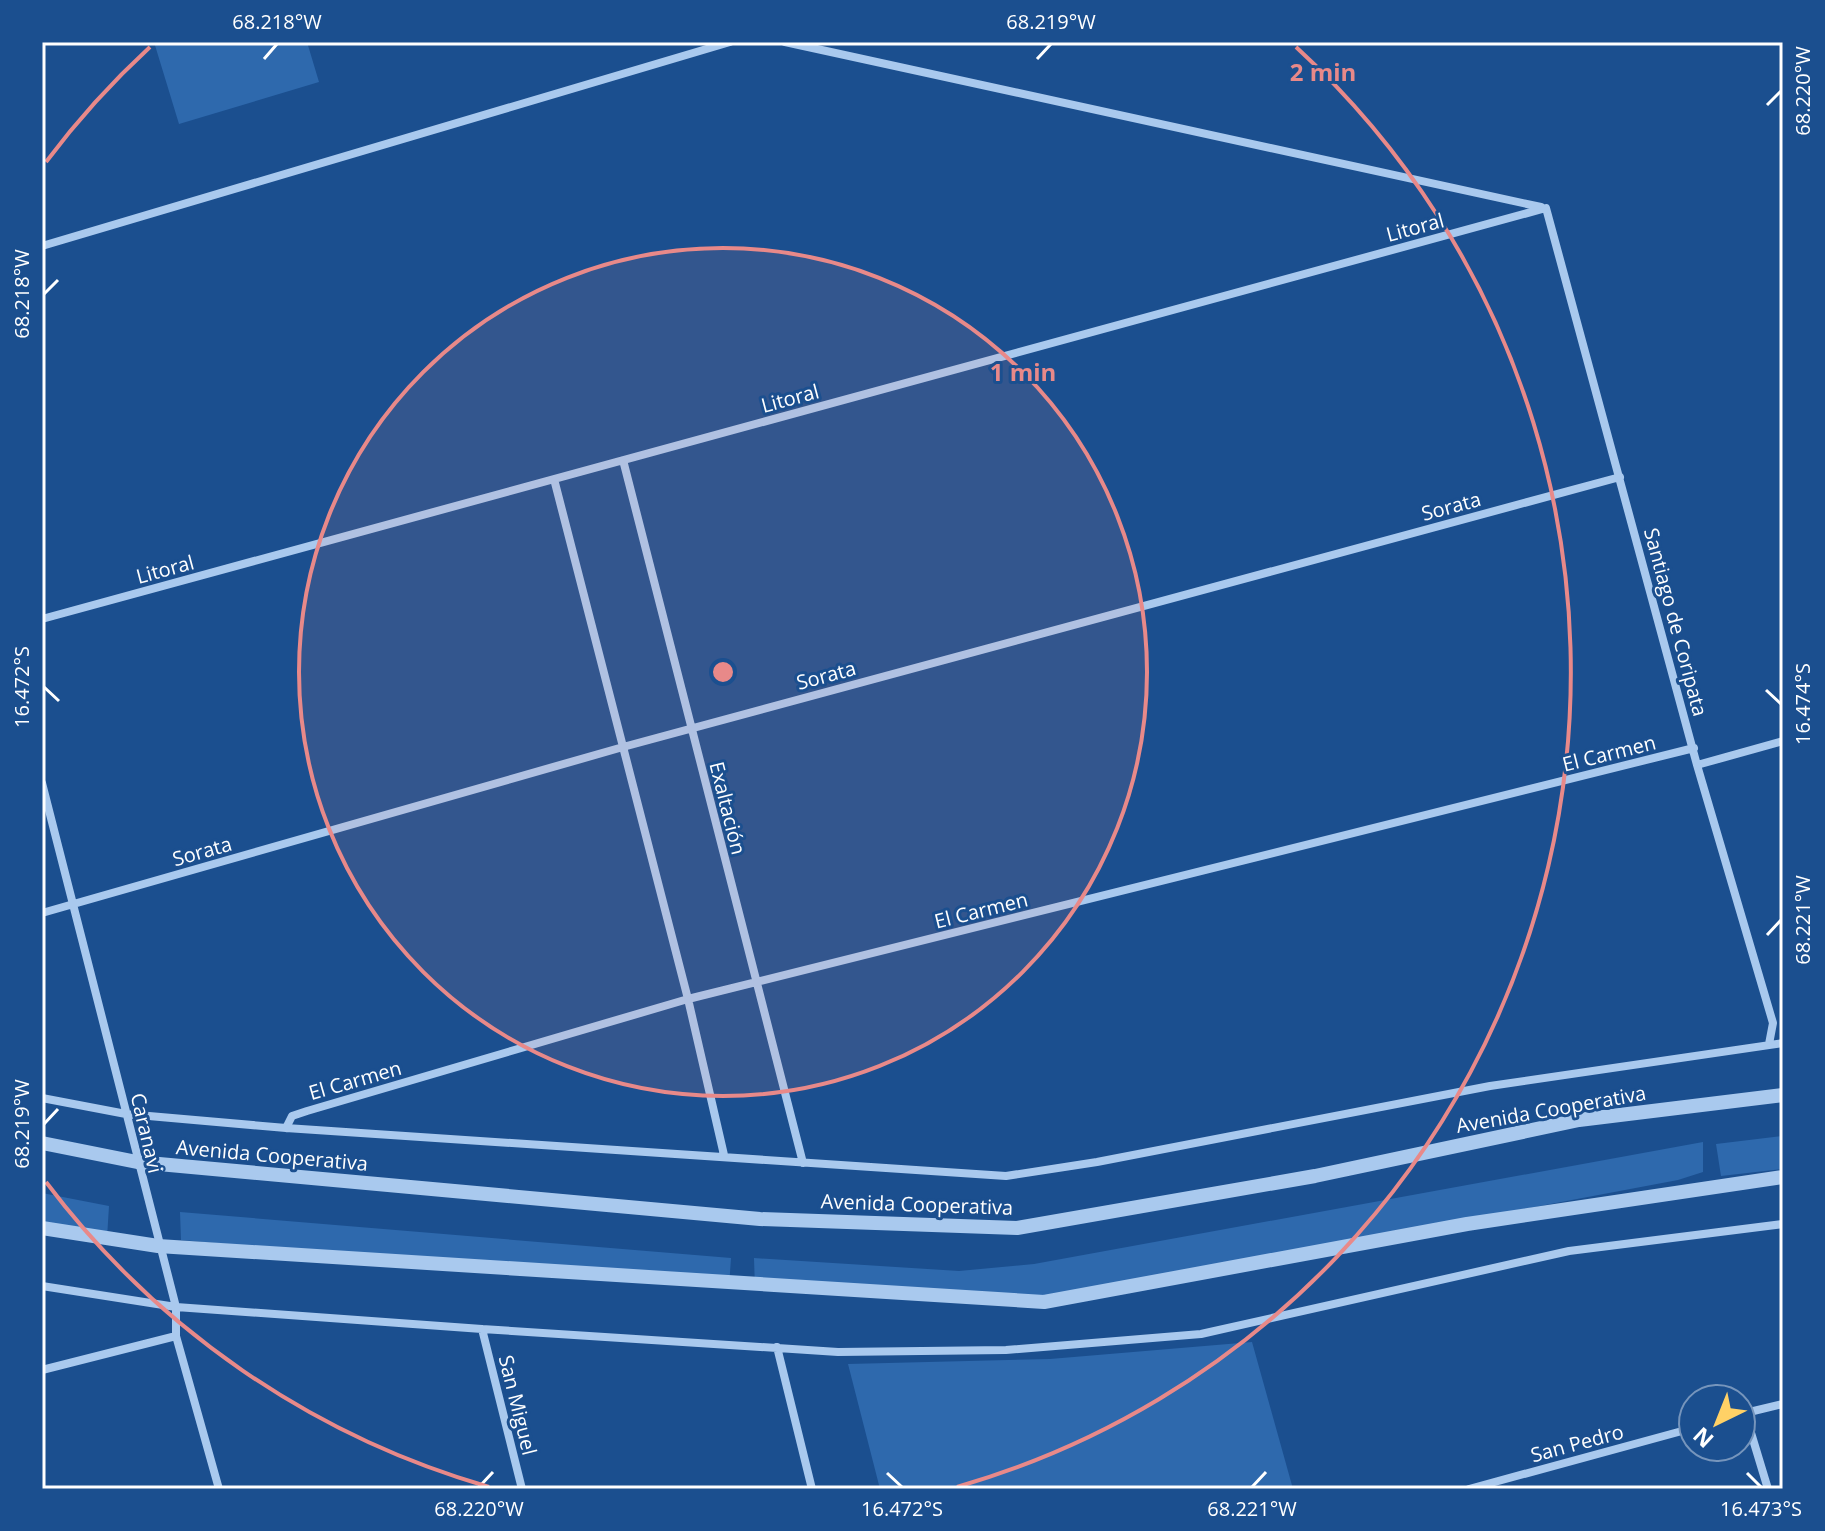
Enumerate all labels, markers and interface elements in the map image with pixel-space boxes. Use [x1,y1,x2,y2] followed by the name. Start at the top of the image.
[232,8,322,35] text: 68.218°W
[1006,8,1096,35] text: 68.219°W
[1789,46,1816,136] text: 68.220°W
[1290,55,1356,88] text: 2 min
[1383,206,1447,248] street label: Litoral
[8,249,35,339] text: 68.218°W
[990,355,1056,388] text: 1 min
[758,377,822,419] street label: Litoral
[1418,485,1484,527] street label: Sorata
[1638,525,1714,719] street label: Santiago de Coripata
[133,548,197,590] street label: Litoral
[8,646,35,728] text: 16.472°S
[793,654,859,696] street label: Sorata
[709,658,737,686] centre of rings
[1789,663,1816,745] text: 16.474°S
[1560,728,1658,778] street label: El Carmen
[703,759,753,857] street label: Exaltación
[169,830,235,872] street label: Sorata
[1789,875,1816,965] text: 68.221°W
[932,885,1030,935] street label: El Carmen
[305,1054,405,1106] street label: El Carmen
[8,1079,35,1169] text: 68.219°W
[1454,1079,1648,1139] street label: Avenida Cooperativa
[125,1090,169,1176] street label: Caranavi
[175,1133,369,1177] street label: Avenida Cooperativa
[820,1187,1014,1221] street label: Avenida Cooperativa
[493,1352,543,1458] street label: San Miguel
[1677,1383,1757,1463] north arrow
[1528,1418,1626,1468] street label: San Pedro
[1686,1421,1719,1455] text: N
[434,1495,524,1522] text: 68.220°W
[861,1495,943,1522] text: 16.472°S
[1207,1495,1297,1522] text: 68.221°W
[1720,1495,1802,1522] text: 16.473°S

